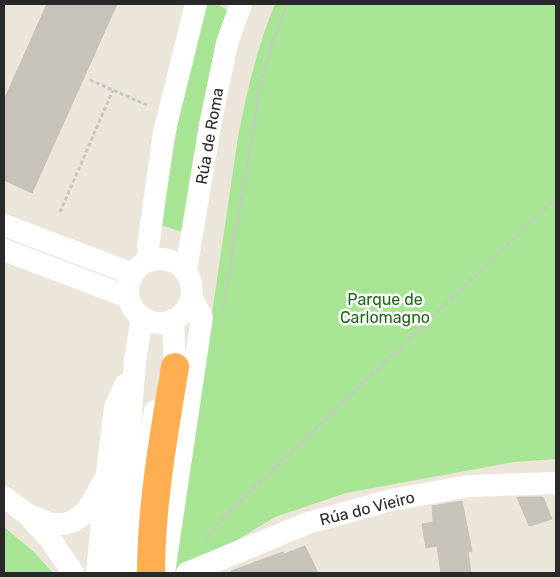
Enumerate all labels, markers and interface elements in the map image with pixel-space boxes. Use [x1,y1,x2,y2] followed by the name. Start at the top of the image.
[192,86,227,186] street label: Rúa de Roma
[340,290,430,327] park label: Parque de Carlomagno
[318,487,417,529] street label: Rúa do Vieiro

